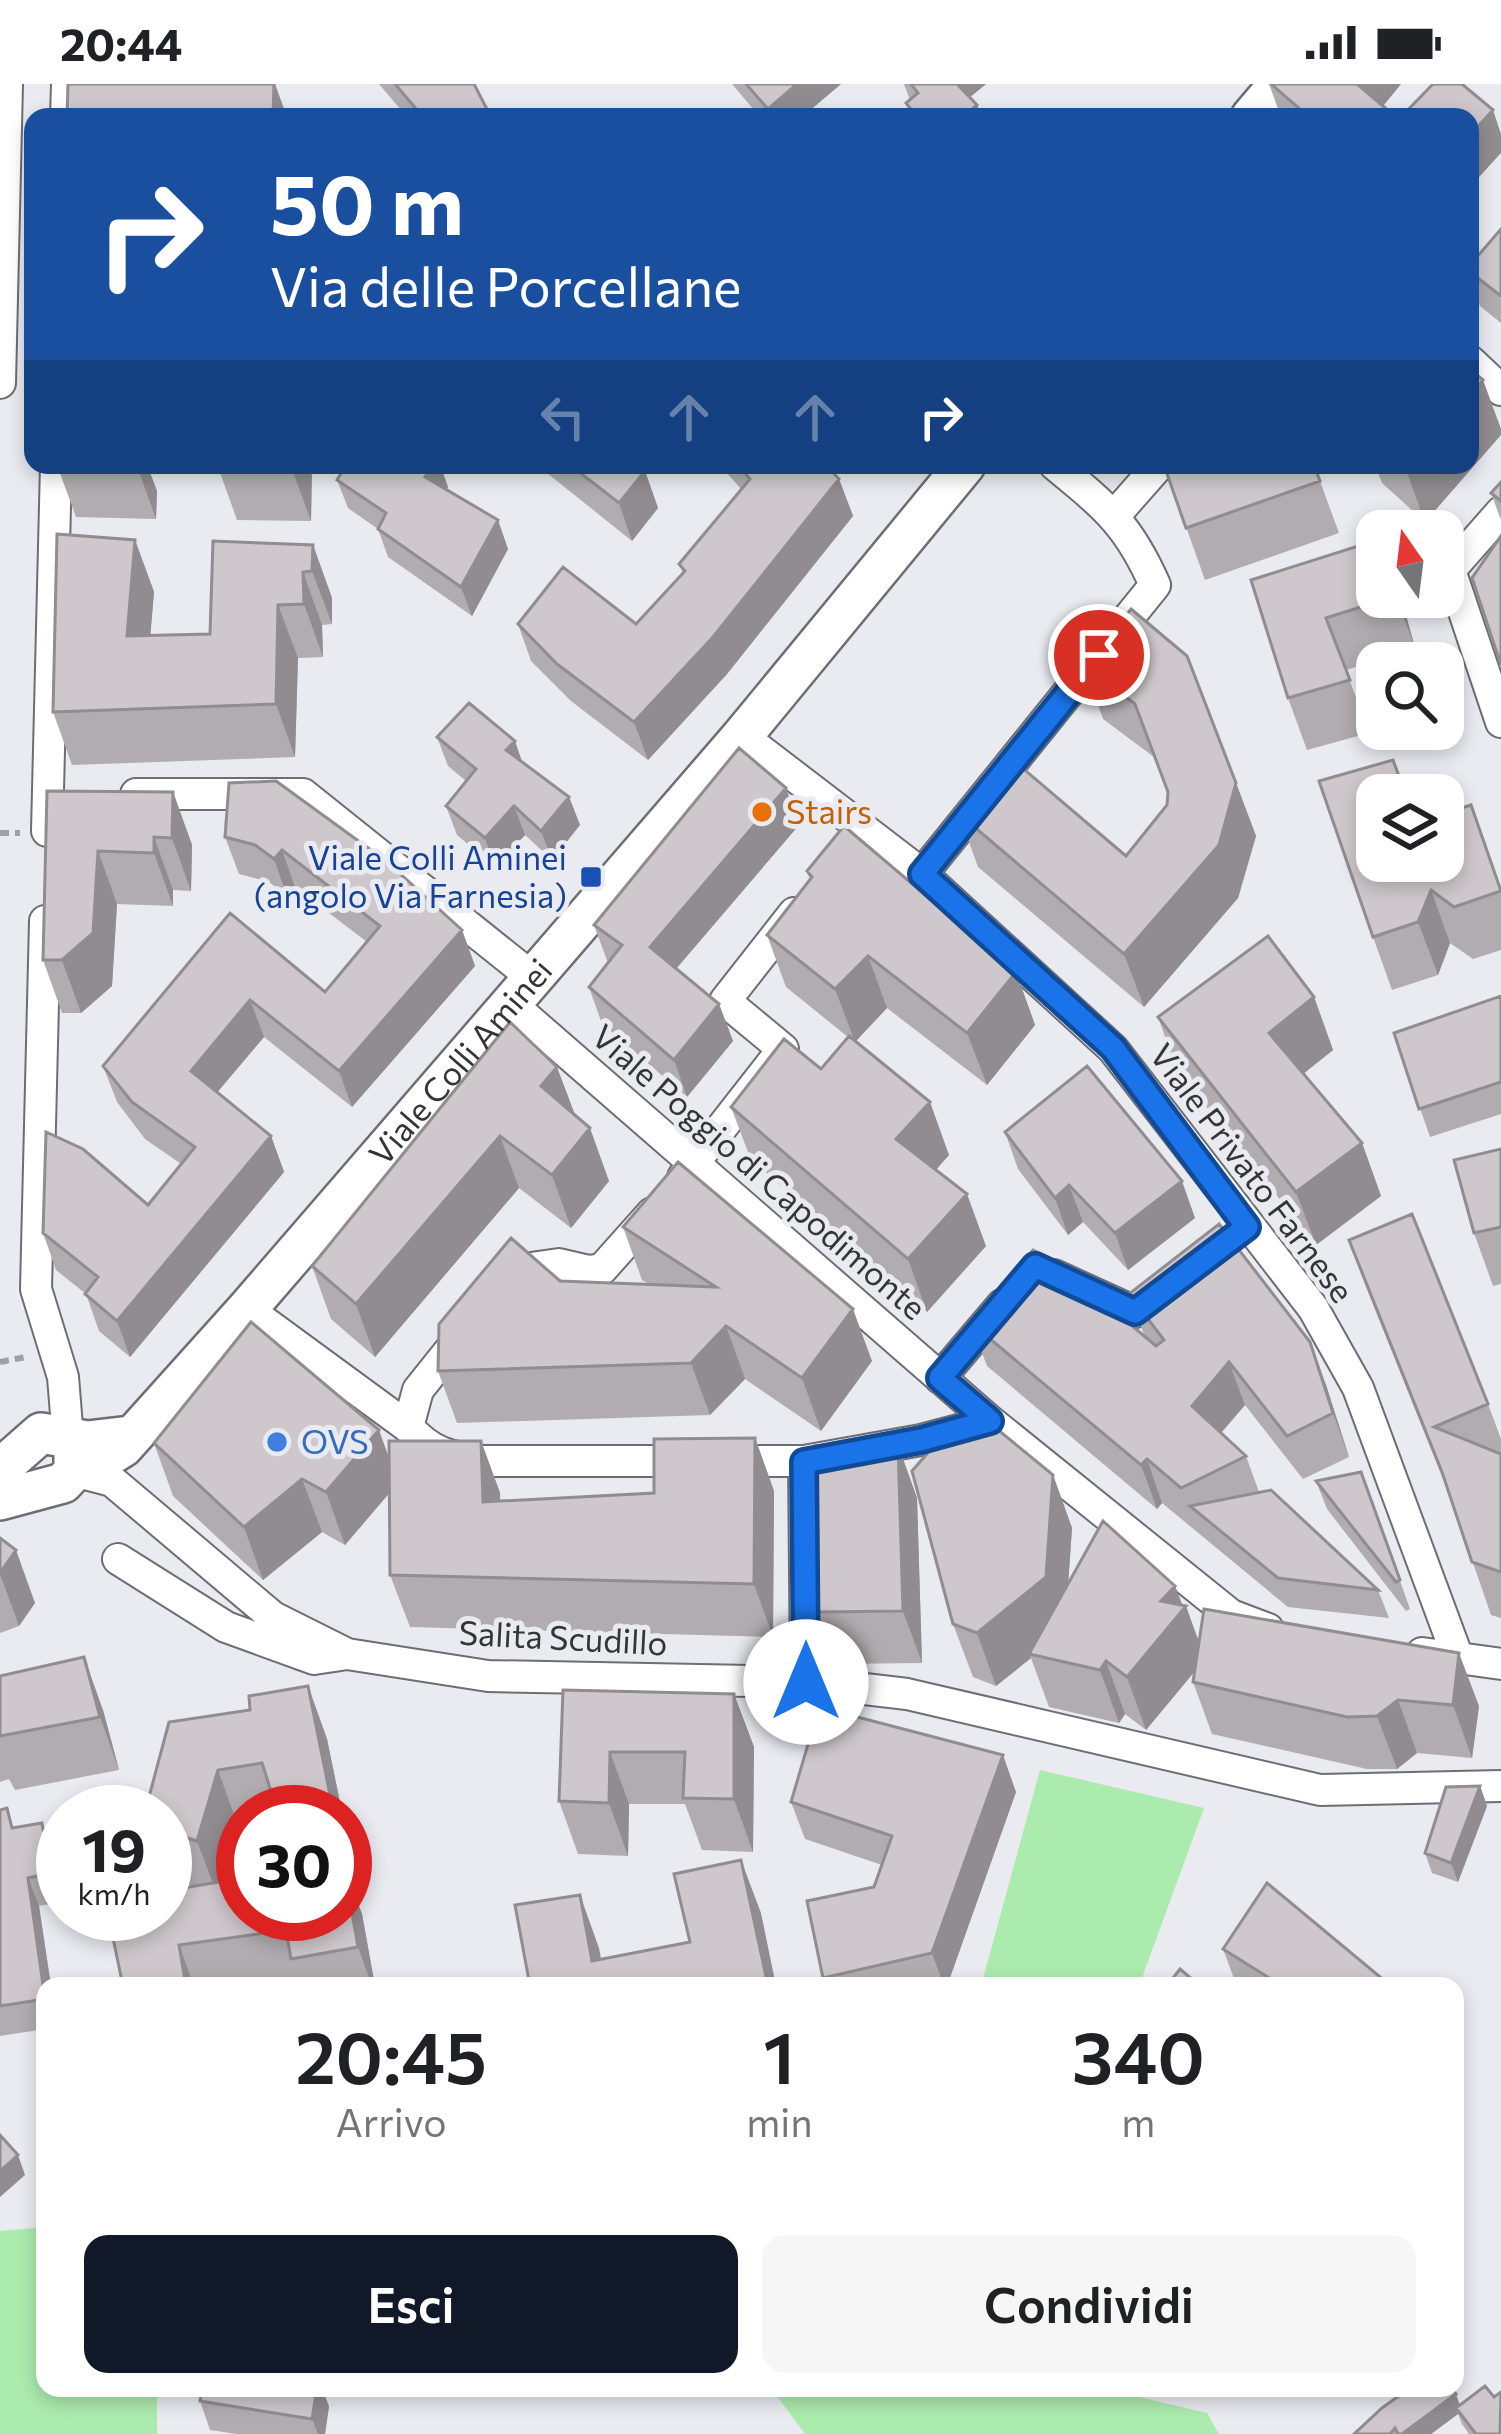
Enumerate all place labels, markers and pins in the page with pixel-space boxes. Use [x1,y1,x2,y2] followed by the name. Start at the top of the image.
[1048,604,1150,706] pin
[786,790,872,831] place label: Stairs
[749,799,775,825] marker: Stairs
[254,836,567,915] place label: Viale Colli Aminei (angolo Via Farnesia)
[578,864,604,890] marker: Viale Colli Aminei (angolo Via Farnesia)
[301,1420,369,1461] place label: OVS
[264,1429,290,1455] marker: OVS

